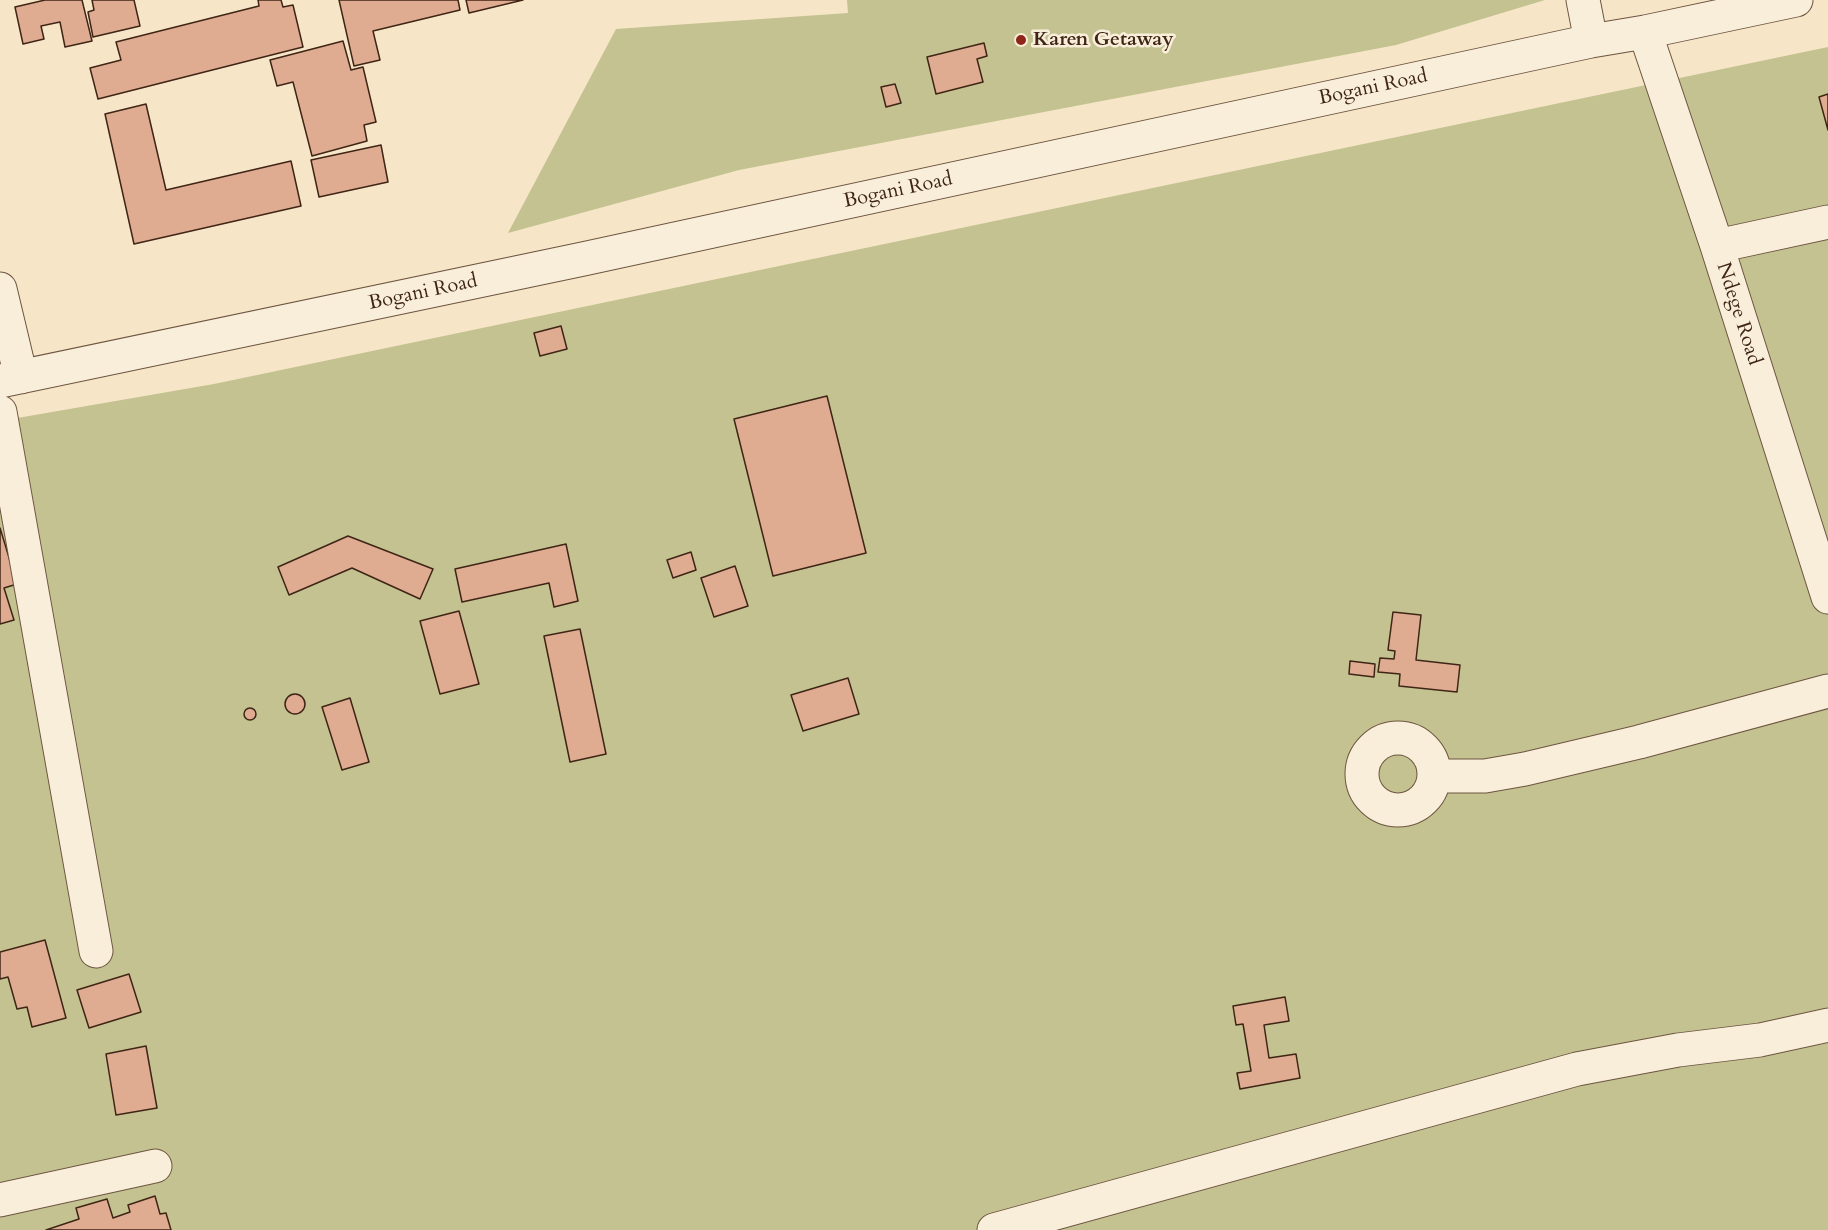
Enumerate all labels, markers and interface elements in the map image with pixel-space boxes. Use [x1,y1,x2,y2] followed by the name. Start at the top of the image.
[1033,28,1174,52] place label: Karen Getaway
[1014,33,1028,47] marker: Karen Getaway
[1316,65,1430,111] street label: Bogani Road
[841,168,955,214] street label: Bogani Road
[1710,260,1766,368] street label: Ndege Road
[366,270,480,316] street label: Bogani Road

